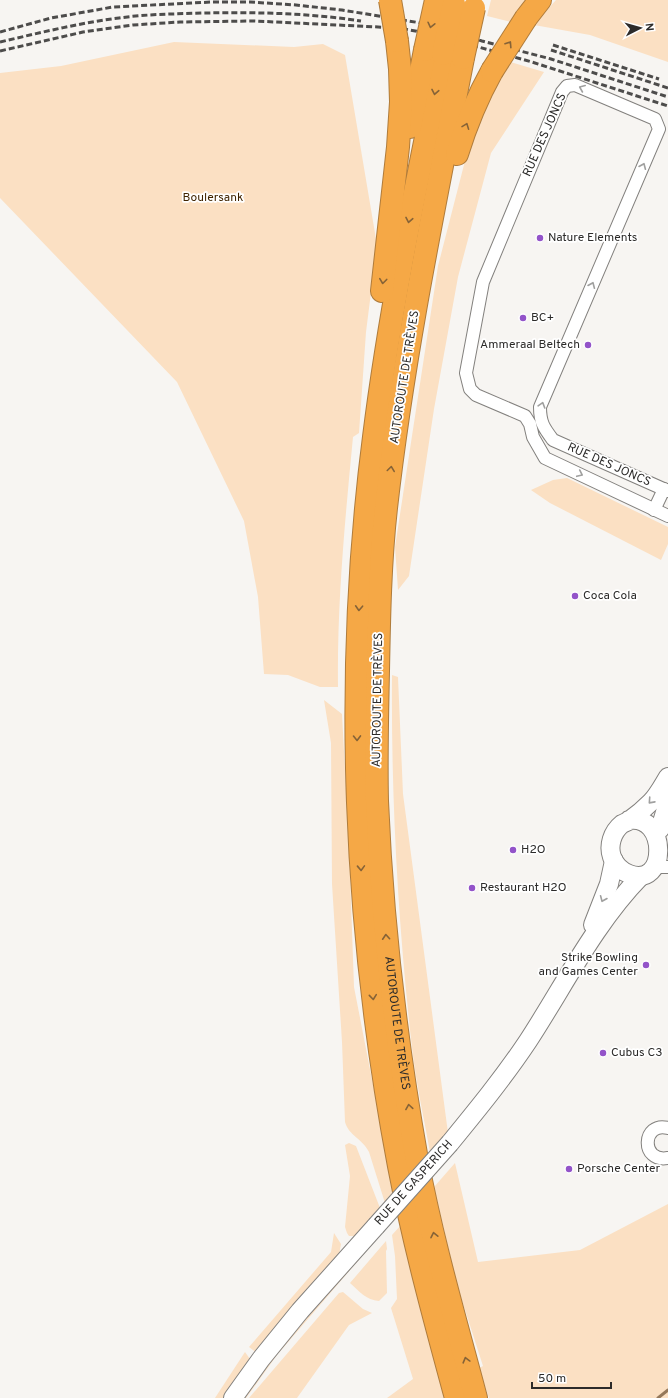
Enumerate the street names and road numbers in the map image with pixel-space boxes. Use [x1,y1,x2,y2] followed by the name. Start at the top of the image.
[519,91,571,179] street label: RUE DES JONCS
[387,309,423,445] street label: AUTOROUTE DE TRÈVES
[565,439,653,491] street label: RUE DES JONCS
[369,633,387,767] street label: AUTOROUTE DE TRÈVES
[380,955,413,1091] street label: AUTOROUTE DE TRÈVES
[371,1137,457,1229] street label: RUE DE GASPERICH

